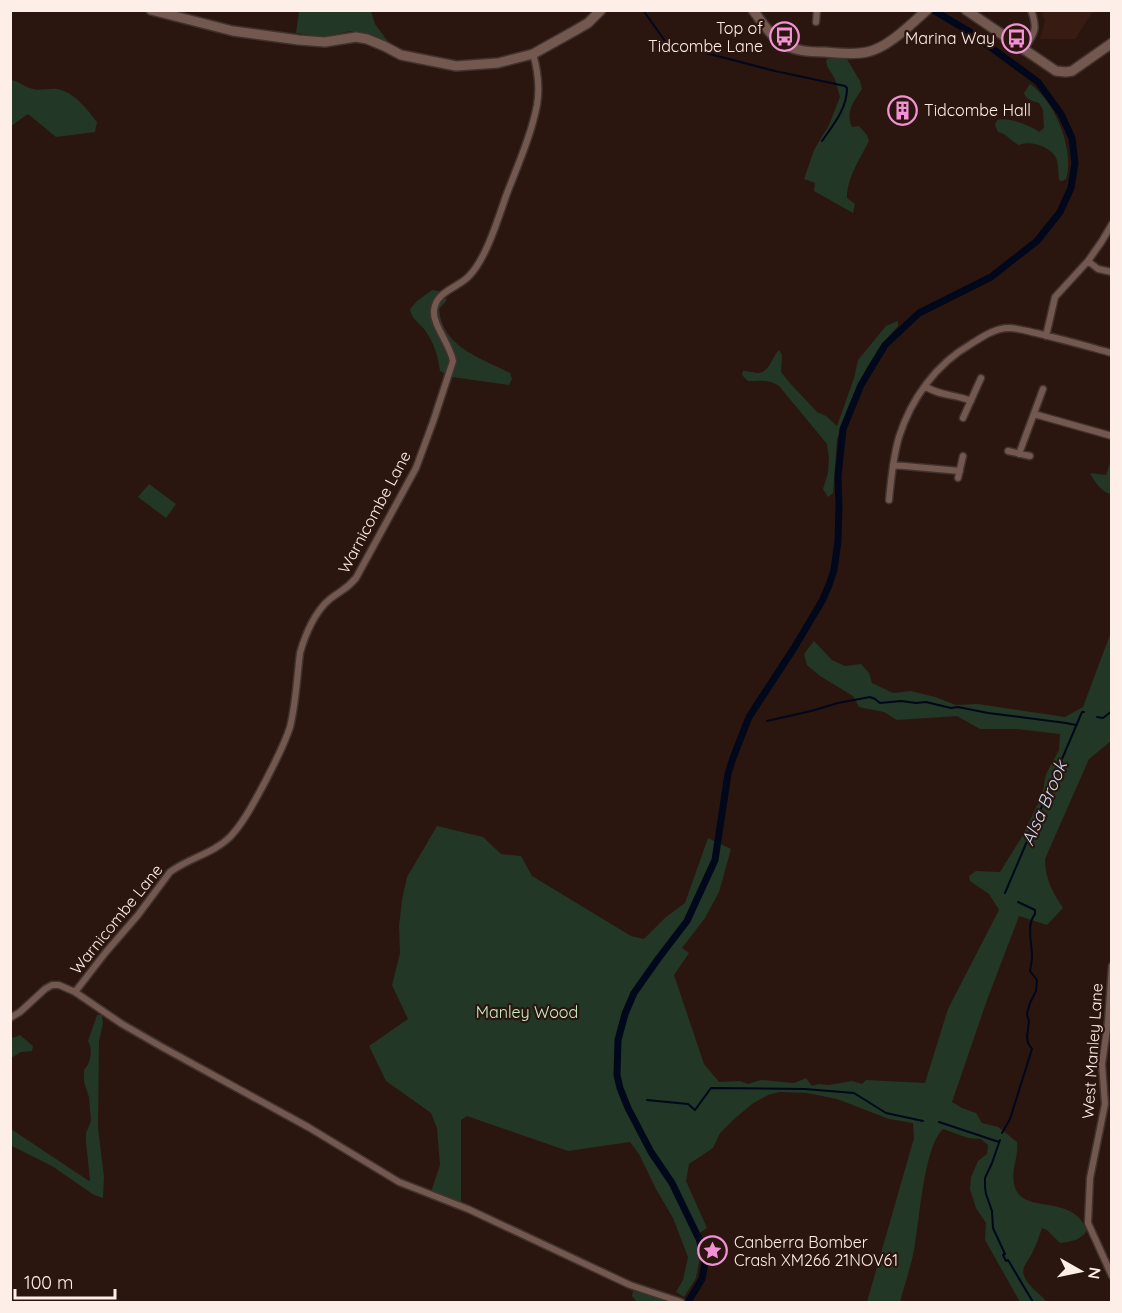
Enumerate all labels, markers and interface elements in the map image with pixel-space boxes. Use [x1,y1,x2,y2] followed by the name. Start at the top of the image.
[648,18,763,56] place label: Top of Tidcombe Lane
[768,21,800,53] bus stop icon: Top of Tidcombe Lane
[1000,22,1032,54] bus stop icon: Marina Way
[905,28,995,48] place label: Marina Way
[887,94,919,126] building icon: Tidcombe Hall
[924,100,1031,120] place label: Tidcombe Hall
[333,447,415,577] street label: Warnicombe Lane
[1016,756,1073,849] water label: Alsa Brook
[65,860,167,978] street label: Warnicombe Lane
[1077,982,1107,1120] street label: West Manley Lane
[476,1002,578,1022] park label: Manley Wood
[734,1232,898,1270] place label: Canberra Bomber Crash XM266 21NOV61
[697,1235,729,1267] place icon: Canberra Bomber Crash XM266 21NOV61
[1050,1241,1110,1301] north arrow
[15,1262,116,1300] scale bar
[1084,1266,1106,1281] text: N
[24,1271,73,1294] text: 100 m

